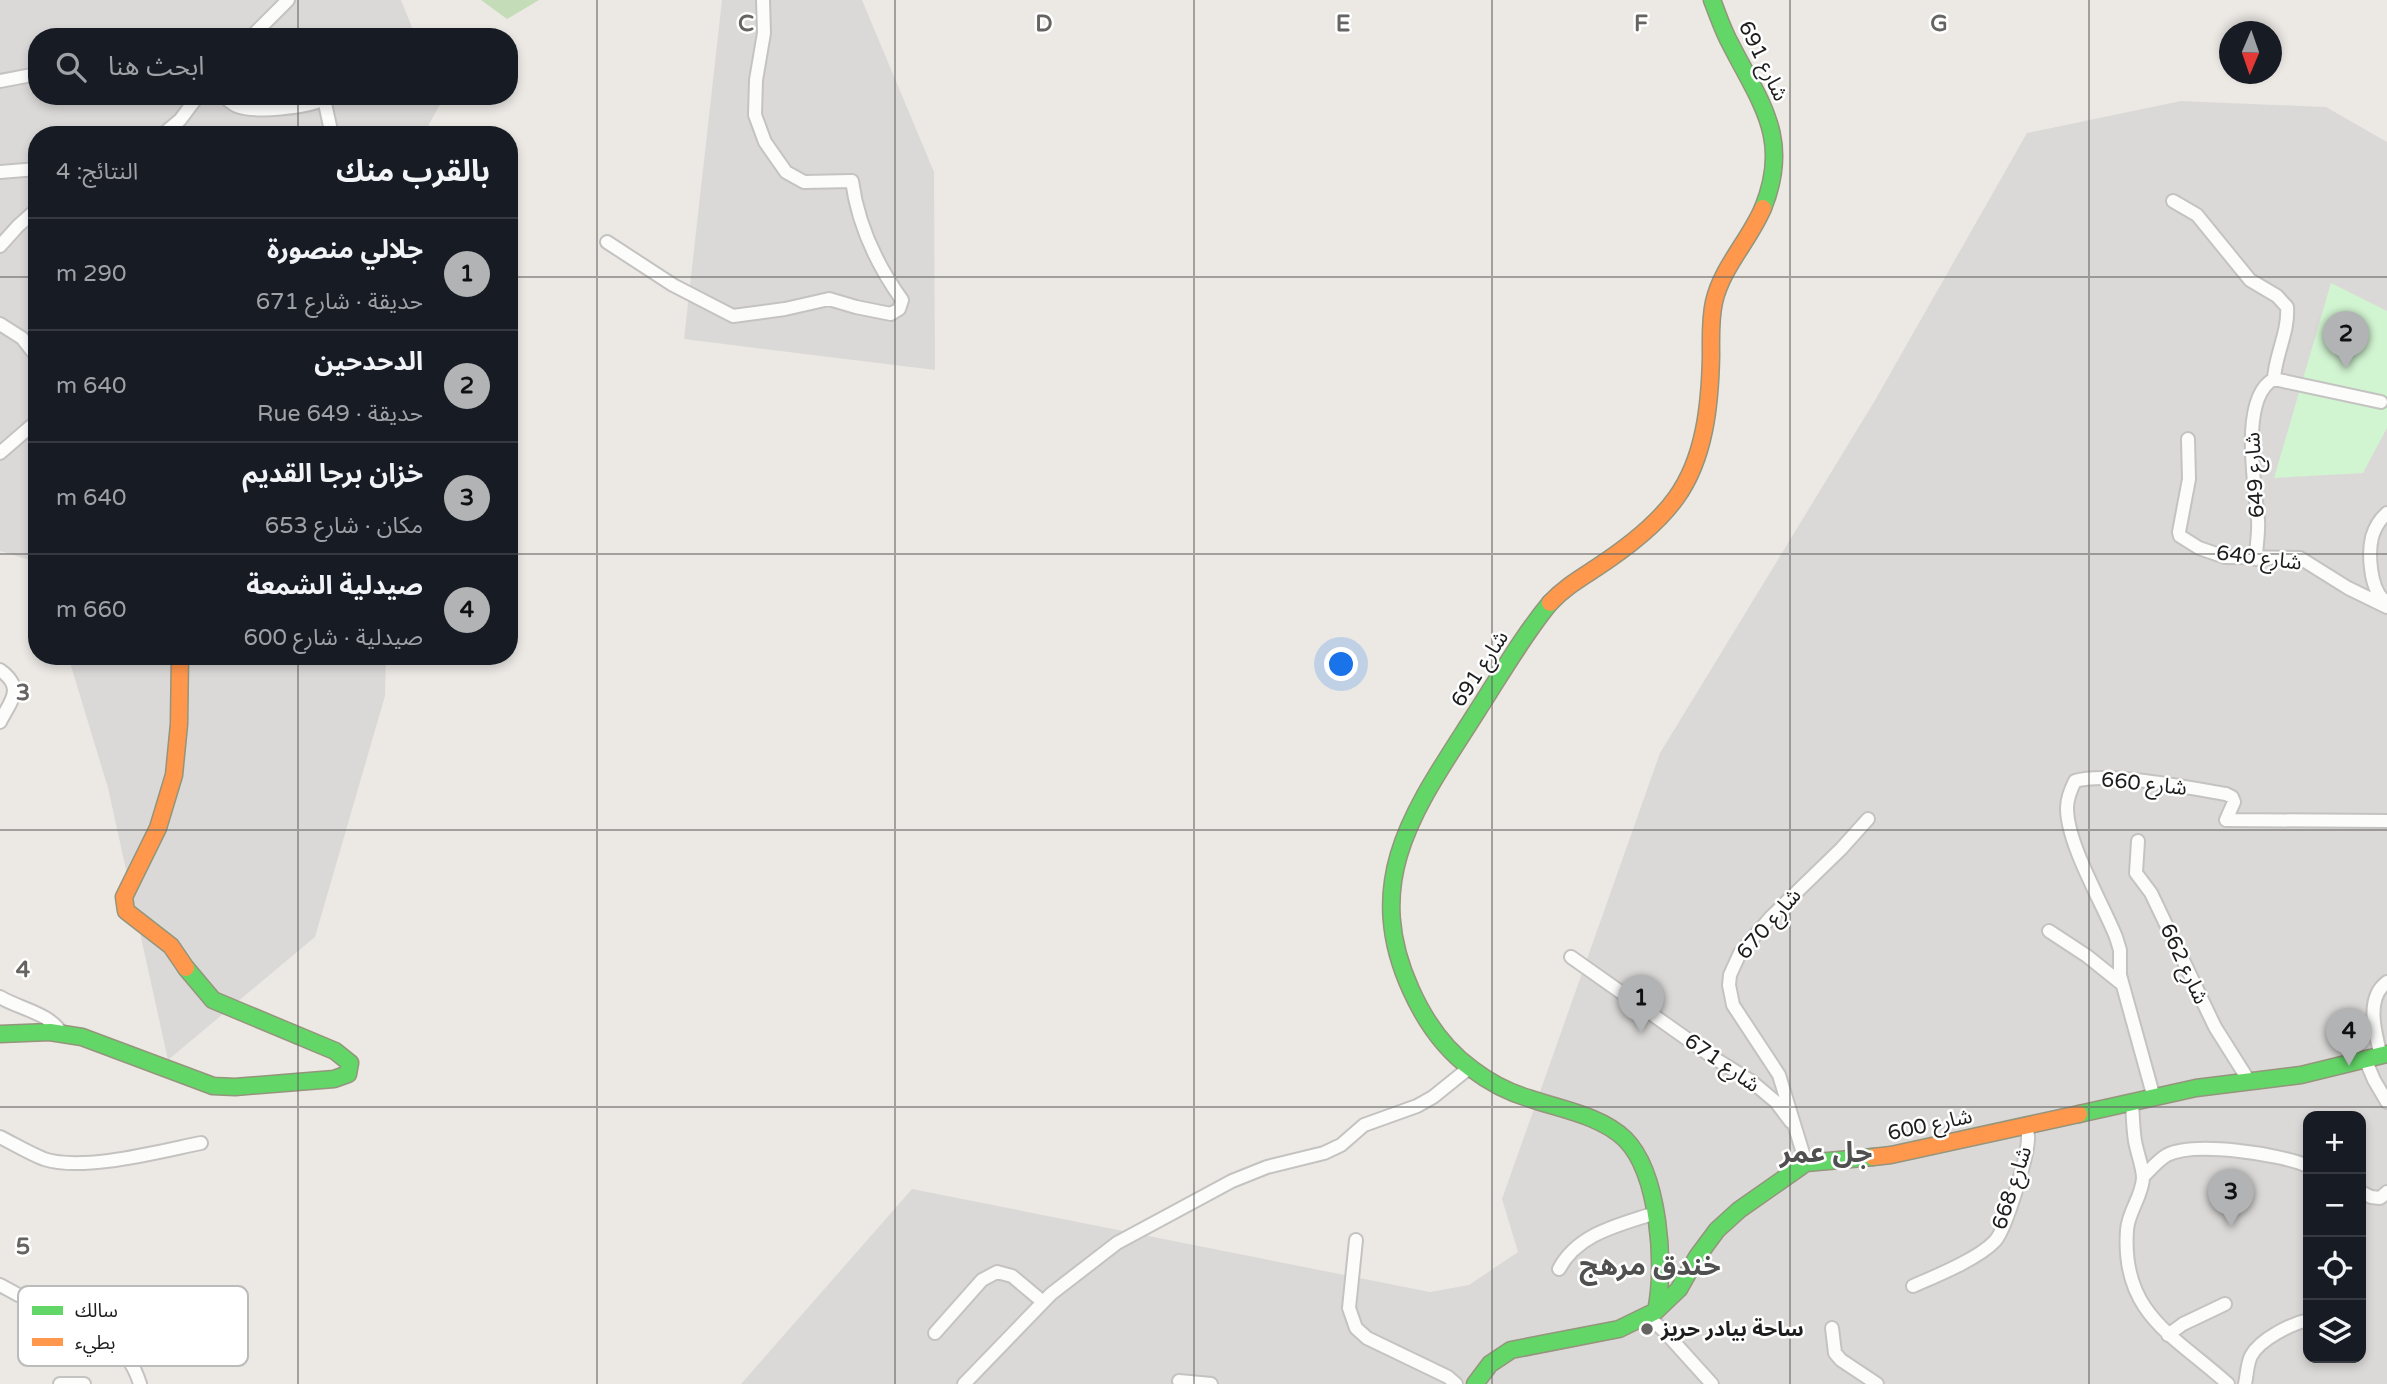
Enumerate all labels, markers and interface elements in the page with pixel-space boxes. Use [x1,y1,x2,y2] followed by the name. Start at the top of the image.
[738,10,754,38] text: C
[1035,10,1053,38] text: D
[1336,10,1350,38] text: E
[1634,10,1648,38] text: F
[1930,10,1948,38] text: G
[1731,17,1793,106] street label: شارع 691
[2219,21,2282,84] north arrow
[28,28,518,105] search box
[52,48,90,86] icon: search
[108,51,204,82] text: ابحث هنا
[336,153,490,190] text: بالقرب منك
[56,158,138,186] text: النتائج: 4
[267,234,423,265] text: جلالي منصورة
[56,260,126,288] text: 290 m
[460,260,474,288] text: 1
[256,288,423,316] text: حديقة · شارع 671
[2323,311,2369,369] pin: 2
[314,346,423,377] text: الدحدحين
[56,372,126,400] text: 640 m
[460,372,474,400] text: 2
[257,400,423,428] text: حديقة · Rue 649
[2240,431,2272,519] street label: شارع 649
[242,458,423,489] text: خزان برجا القديم
[56,484,126,512] text: 640 m
[460,484,474,512] text: 3
[265,512,423,540] text: مكان · شارع 653
[2215,540,2303,578] street label: شارع 640
[246,570,423,601] text: صيدلية الشمعة
[56,596,126,624] text: 660 m
[460,596,474,624] text: 4
[244,624,423,652] text: صيدلية · شارع 600
[1446,626,1516,713] street label: شارع 691
[1324,647,1358,681] your location
[16,679,30,707] text: 3
[2100,767,2188,803] street label: شارع 660
[1731,883,1808,966] street label: شارع 670
[2153,920,2213,1009] street label: شارع 662
[16,956,31,984] text: 4
[1618,975,1664,1033] pin: 1
[2326,1008,2372,1066] pin: 4
[1678,1028,1764,1100] street label: شارع 671
[1885,1104,1975,1148] street label: شارع 600
[2303,1111,2366,1363] map controls
[2303,1111,2366,1174] button: +
[1779,1136,1872,1170] district label: جل عمر
[1987,1143,2039,1233] street label: شارع 668
[2208,1169,2254,1227] pin: 3
[2303,1174,2366,1237] button: −
[16,1233,30,1261] text: 5
[2303,1237,2366,1300] button: locate
[1579,1249,1721,1286] district label: خندق مرهج
[18,1286,248,1366] legend
[75,1300,118,1322] text: سالك
[2303,1300,2366,1363] button: layers
[1660,1317,1804,1342] place label: ساحة بيادر حريز
[1639,1321,1655,1337] marker: ساحة بيادر حريز
[75,1332,115,1357] text: بطيء

